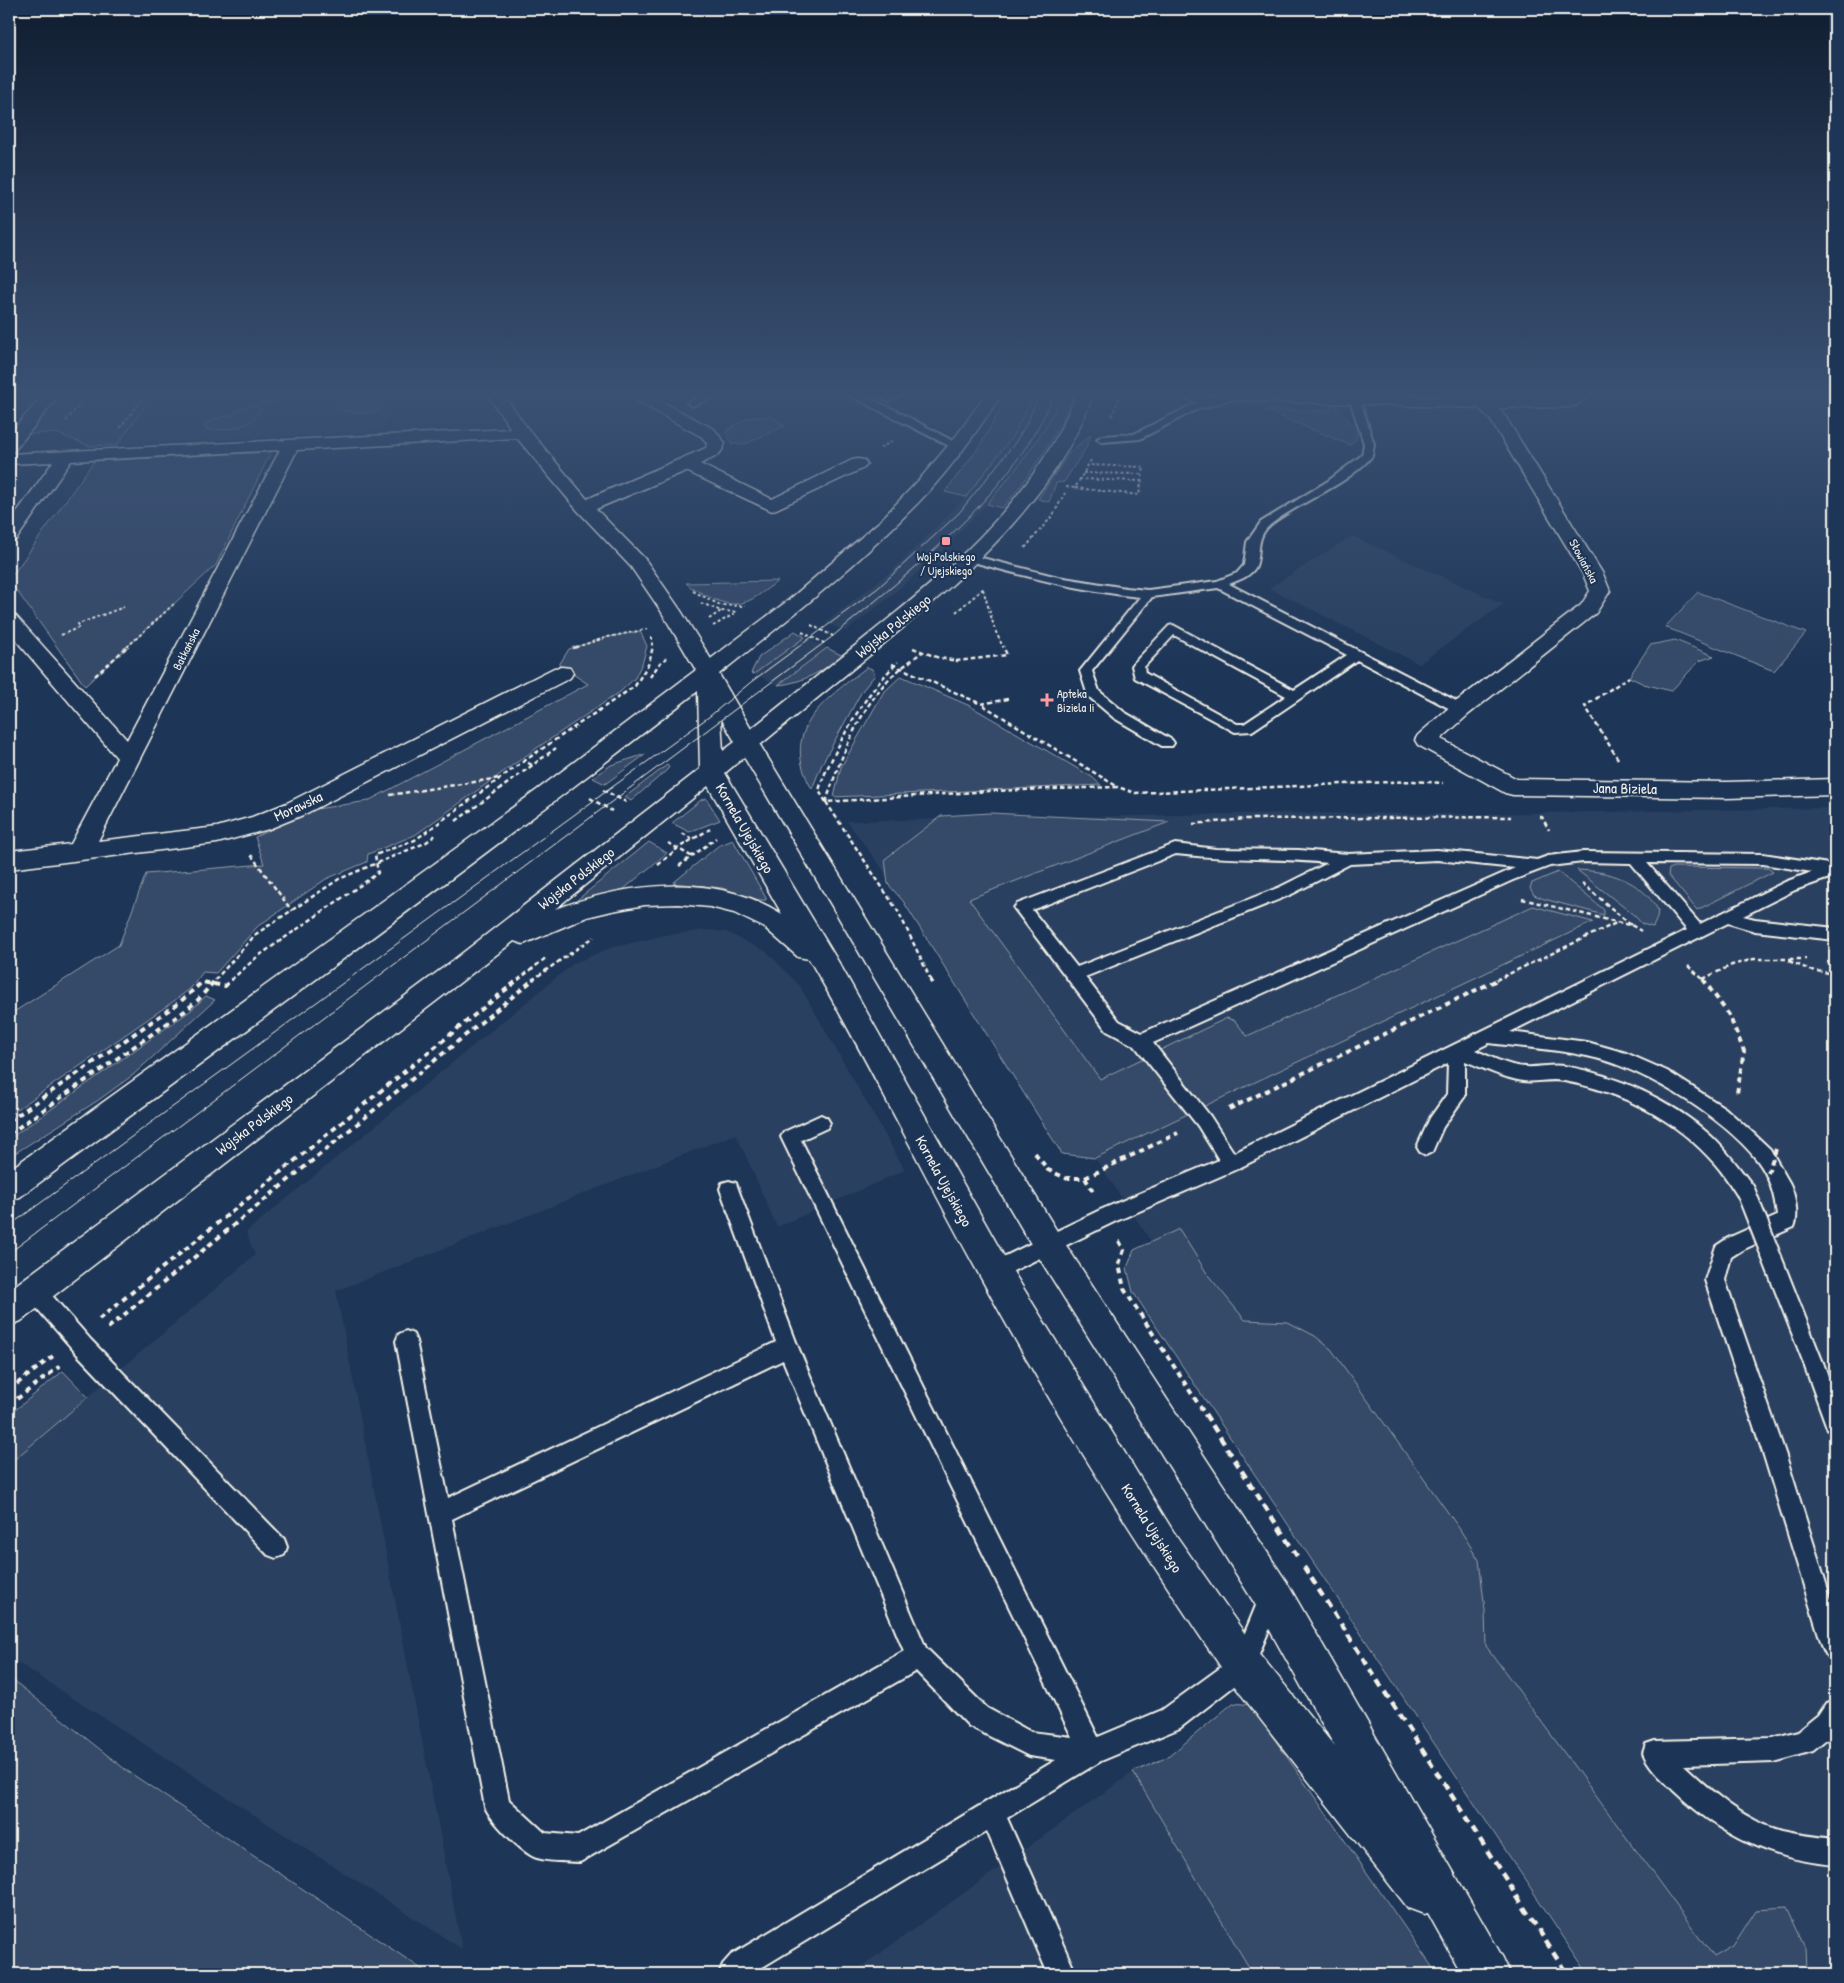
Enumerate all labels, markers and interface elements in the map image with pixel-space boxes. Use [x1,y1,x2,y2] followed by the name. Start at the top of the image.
[940,535,952,547] marker: Woj.Polskiego / Ujejskiego
[1565,536,1603,586] street label: Słowiańska
[917,548,975,579] place label: Woj.Polskiego / Ujejskiego
[851,589,935,663] street label: Wojska Polskiego
[168,625,204,673] street label: Bałkańska
[1057,685,1095,716] place label: Apteka Biziela Ii
[1041,694,1053,706] marker: Apteka Biziela Ii
[1593,777,1657,799] street label: Jana Biziela
[711,779,779,877] street label: Kornela Ujejskiego
[270,786,326,826] street label: Morawska
[534,842,618,914] street label: Wojska Polskiego
[211,1088,297,1160] street label: Wojska Polskiego
[910,1132,978,1230] street label: Kornela Ujejskiego
[1116,1480,1188,1576] street label: Kornela Ujejskiego

